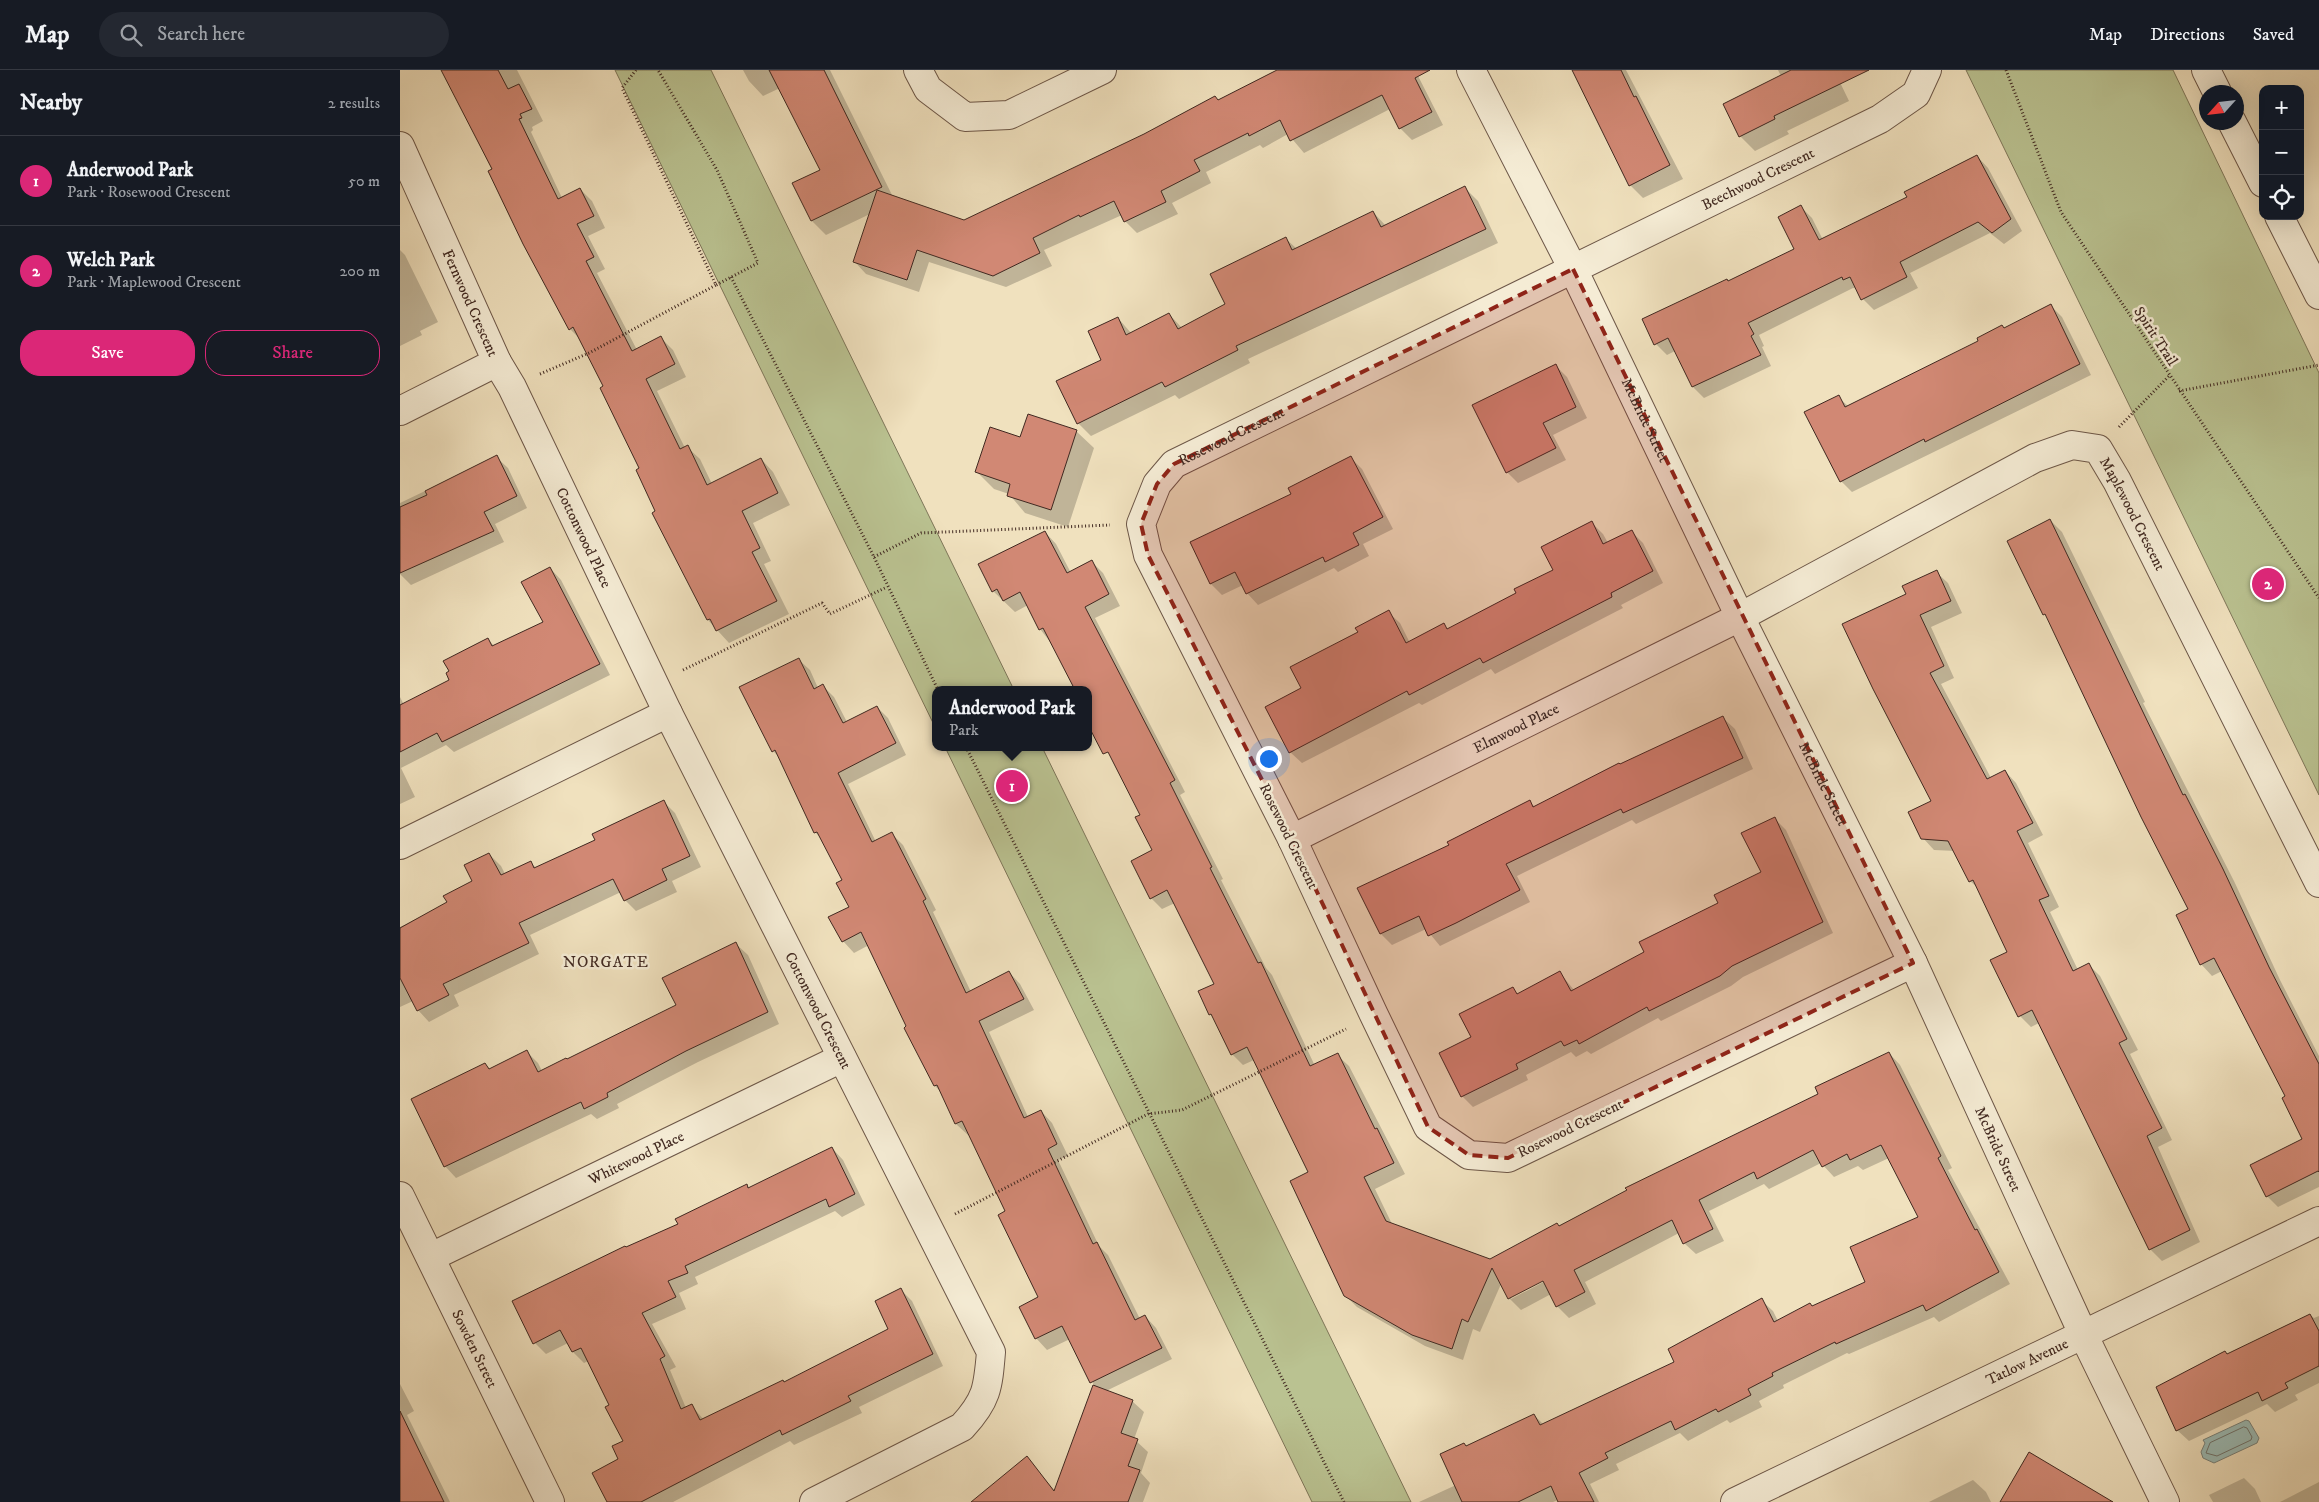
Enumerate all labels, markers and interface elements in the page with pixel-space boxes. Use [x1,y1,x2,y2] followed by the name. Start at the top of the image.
[99,12,449,57] search box
[25,20,69,50] text: Map
[117,21,145,49] icon: search
[157,23,245,46] text: Search here
[2089,24,2122,46] text: Map
[2150,24,2225,46] text: Directions
[2253,24,2294,46] text: Saved
[2199,85,2244,130] north arrow
[2259,85,2304,220] map controls
[2259,85,2304,130] button: +
[20,90,82,116] text: Nearby
[328,93,380,113] text: 2 results
[2259,130,2304,175] button: −
[1699,144,1818,215] street label: Beechwood Crescent
[67,159,193,182] text: Anderwood Park
[33,171,39,191] text: 1
[348,171,380,191] text: 50 m
[2259,175,2304,220] button: locate
[67,182,231,202] text: Park · Rosewood Crescent
[438,247,502,360] street label: Fernwood Crescent
[67,249,155,272] text: Welch Park
[32,261,40,281] text: 2
[339,261,380,281] text: 200 m
[67,272,241,292] text: Park · Maplewood Crescent
[2129,303,2182,370] street label: Spirit Trail
[20,330,195,376] button: Save
[205,330,380,376] button: Share
[1617,375,1673,466] street label: McBride Street
[1175,403,1288,470] street label: Rosewood Crescent
[2095,454,2169,574] street label: Maplewood Crescent
[551,484,616,591] street label: Cottonwood Place
[2252,565,2284,603] pin: 2
[932,686,1092,751] popup
[949,697,1075,720] text: Anderwood Park
[1470,699,1562,758] street label: Elmwood Place
[949,720,979,740] text: Park
[1794,739,1852,829] street label: McBride Street
[1256,746,1282,772] your location
[996,767,1028,805] pin: 1
[1255,780,1322,892] street label: Rosewood Crescent
[780,949,856,1073] street label: Cottonwood Crescent
[563,952,649,972] district label: NORGATE
[1514,1095,1626,1162] street label: Rosewood Crescent
[1970,1104,2025,1195] street label: McBride Street
[585,1127,687,1190] street label: Whitewood Place
[447,1307,502,1391] street label: Sowden Street
[1983,1334,2071,1390] street label: Tatlow Avenue

